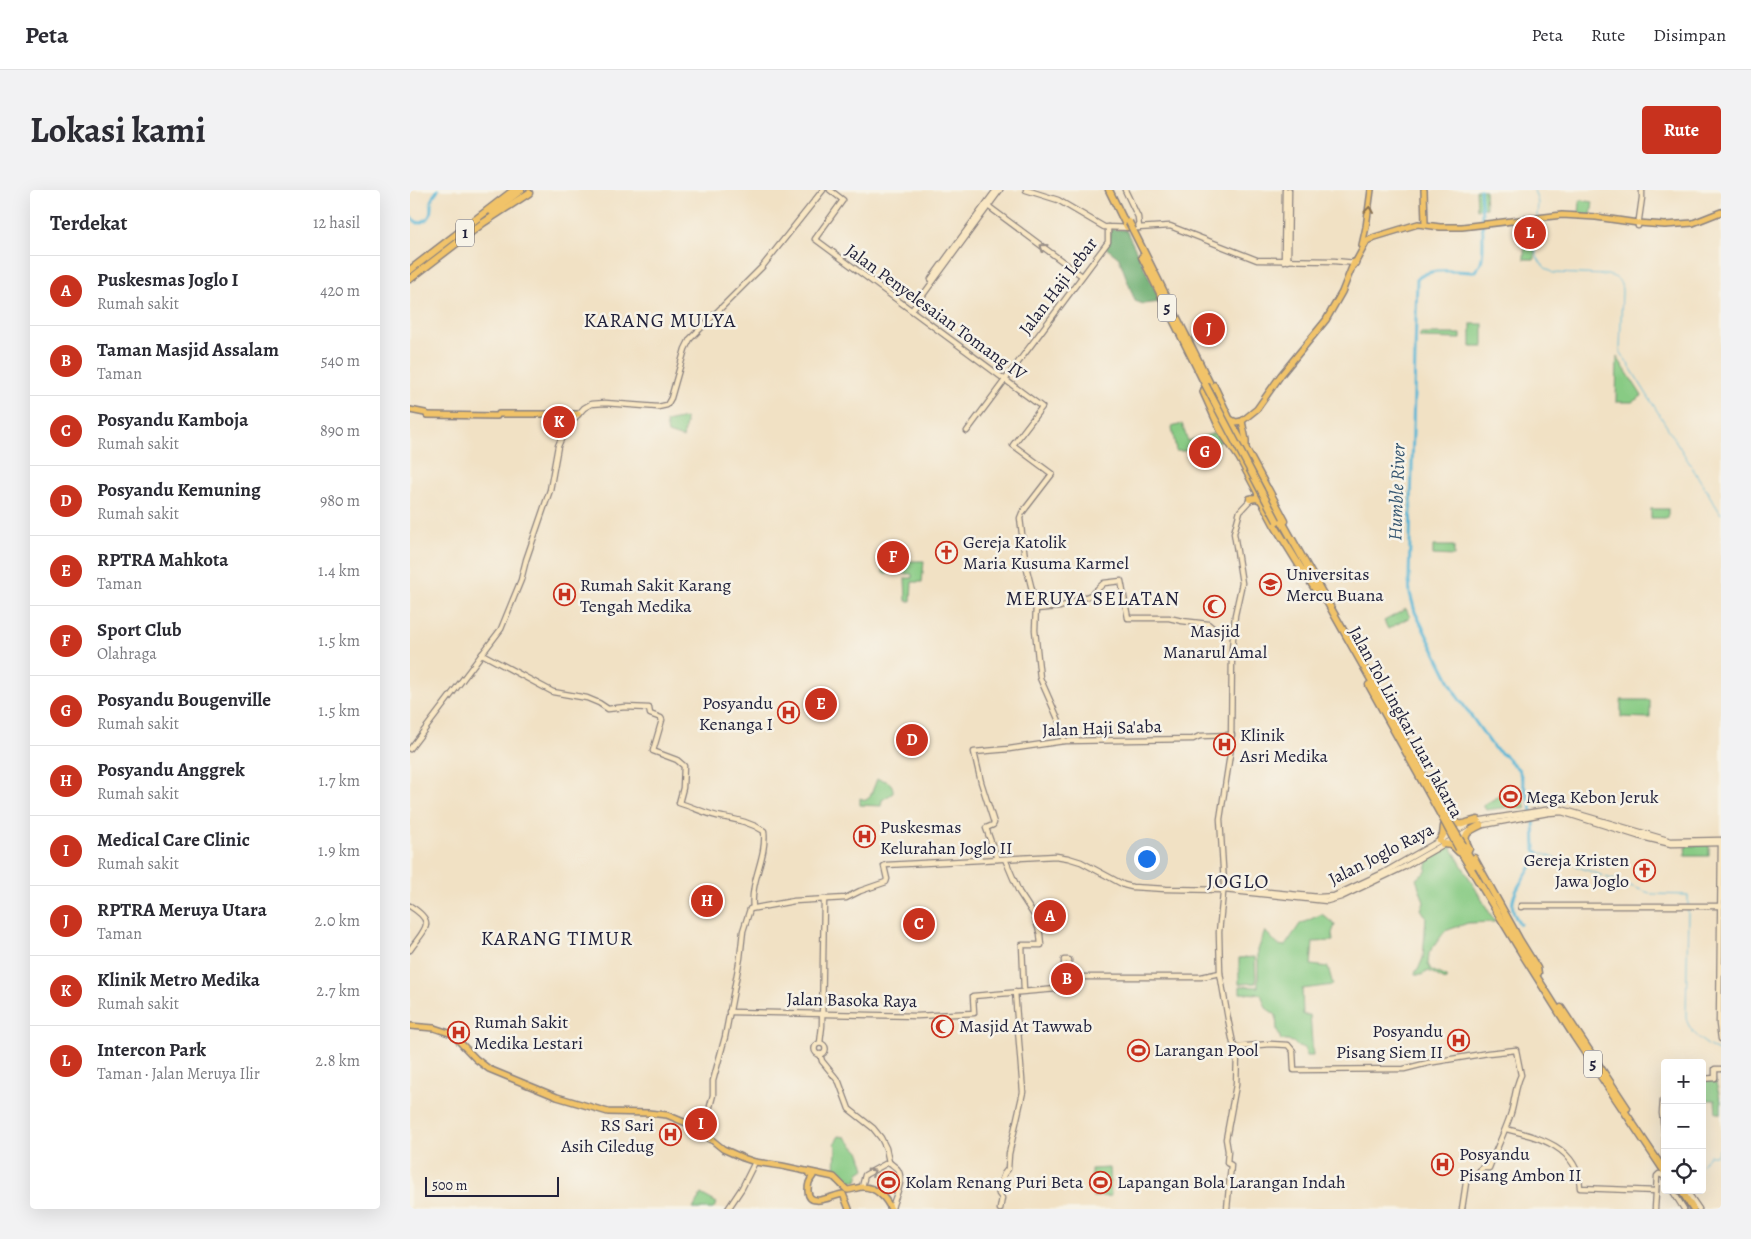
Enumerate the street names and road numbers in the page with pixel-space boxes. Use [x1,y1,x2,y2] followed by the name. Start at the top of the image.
[456,219,474,246] road number: 1
[1013,232,1103,340] street label: Jalan Haji Lebar
[841,238,1031,386] street label: Jalan Penyelesaian Tomang IV
[1158,295,1176,322] road number: 5
[1343,622,1469,823] street label: Jalan Tol Lingkar Luar Jakarta
[1042,714,1163,742] street label: Jalan Haji Sa'aba
[1324,817,1438,891] street label: Jalan Joglo Raya
[786,987,918,1013] street label: Jalan Basoka Raya
[1584,1051,1602,1078] road number: 5

